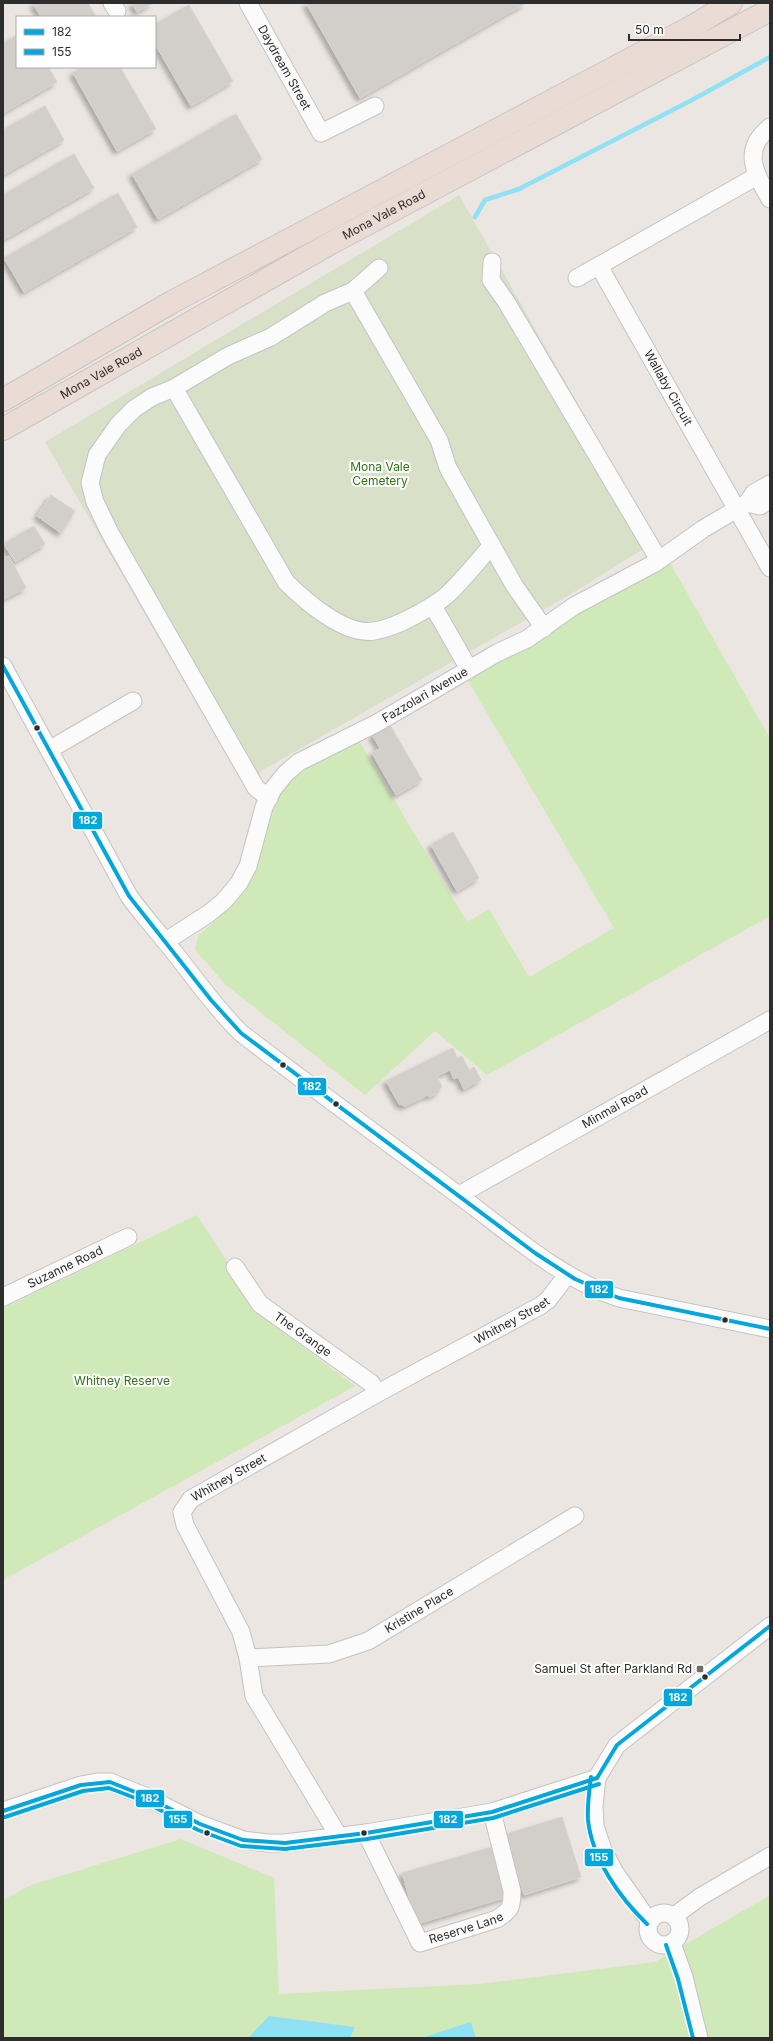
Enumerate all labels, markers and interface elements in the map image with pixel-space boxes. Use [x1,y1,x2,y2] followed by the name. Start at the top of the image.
[16,16,156,68] legend
[629,16,740,42] scale bar
[255,22,315,112] street label: Daydream Street
[635,22,664,37] text: 50 m
[52,24,72,39] text: 182
[52,44,71,59] text: 155
[340,186,428,243] street label: Mona Vale Road
[57,344,145,402] street label: Mona Vale Road
[641,347,696,428] street label: Wallaby Circuit
[350,459,410,488] park label: Mona Vale Cemetery
[379,664,470,725] street label: Fazzolari Avenue
[32,723,42,733] unlabelled marker
[72,811,103,830] line badge: 182
[79,813,97,827] text: 182
[278,1060,288,1070] unlabelled marker
[297,1077,327,1096] line badge: 182
[303,1079,321,1093] text: 182
[579,1082,650,1131] street label: Minmai Road
[331,1099,341,1109] unlabelled marker
[25,1242,105,1291] street label: Suzanne Road
[584,1280,614,1299] line badge: 182
[590,1282,608,1296] text: 182
[472,1293,552,1347] street label: Whitney Street
[271,1308,335,1359] street label: The Grange
[720,1315,730,1325] unlabelled marker
[74,1373,170,1388] park label: Whitney Reserve
[188,1450,269,1504] street label: Whitney Street
[382,1583,456,1636] street label: Kristine Place
[534,1661,692,1676] place label: Samuel St after Parkland Rd
[695,1664,705,1674] marker: Samuel St after Parkland Rd
[700,1672,710,1682] unlabelled marker
[663,1688,693,1707] line badge: 182
[669,1690,687,1704] text: 182
[135,1789,165,1808] line badge: 182
[141,1791,159,1805] text: 182
[163,1810,193,1829] line badge: 155
[433,1810,464,1829] line badge: 182
[169,1812,187,1826] text: 155
[439,1812,457,1826] text: 182
[202,1828,212,1838] unlabelled marker
[359,1828,369,1838] unlabelled marker
[584,1848,614,1867] line badge: 155
[590,1850,608,1864] text: 155
[427,1909,506,1947] street label: Reserve Lane

